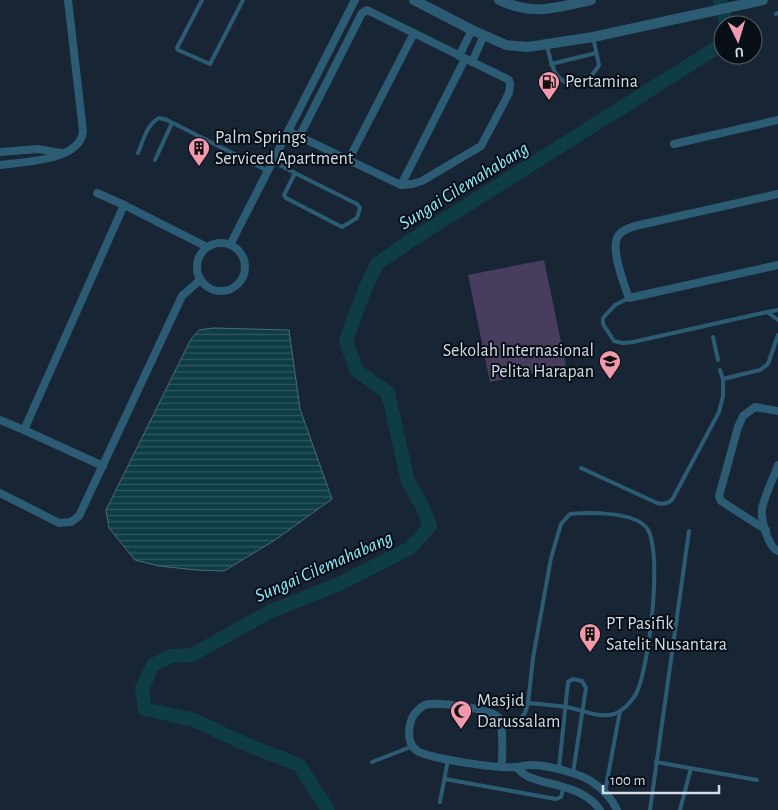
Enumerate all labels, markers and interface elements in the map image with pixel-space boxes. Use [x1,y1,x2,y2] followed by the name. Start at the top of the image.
[713,15,763,65] north arrow
[734,45,744,59] text: U
[537,70,561,101] fuel station icon: Pertamina
[565,73,638,91] place label: Pertamina
[215,129,354,168] place label: Palm Springs Serviced Apartment
[187,136,211,167] building icon: Palm Springs Serviced Apartment
[396,139,532,233] water label: Sungai Cilemahabang
[443,342,594,381] place label: Sekolah Internasional Pelita Harapan
[598,349,622,380] school or university icon: Sekolah Internasional Pelita Harapan
[252,528,396,606] water label: Sungai Cilemahabang
[606,615,727,654] place label: PT Pasifik Satelit Nusantara
[578,622,602,653] building icon: PT Pasifik Satelit Nusantara
[477,692,560,731] place label: Masjid Darussalam
[449,699,473,730] mosque icon: Masjid Darussalam
[603,762,719,794] scale bar
[610,773,645,788] text: 100 m

